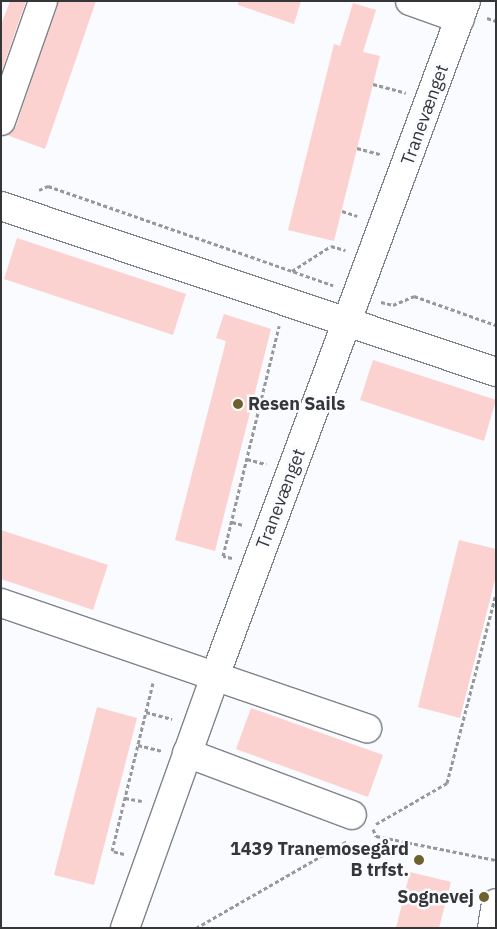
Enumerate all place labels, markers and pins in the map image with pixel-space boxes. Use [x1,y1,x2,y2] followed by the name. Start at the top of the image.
[248,393,345,415] place label: Resen Sails
[232,398,244,410] marker: Resen Sails
[230,839,409,882] place label: 1439 Tranemosegård B trfst.
[413,854,425,866] marker: 1439 Tranemosegård B trfst.
[397,886,474,908] place label: Sognevej
[478,891,490,903] marker: Sognevej

